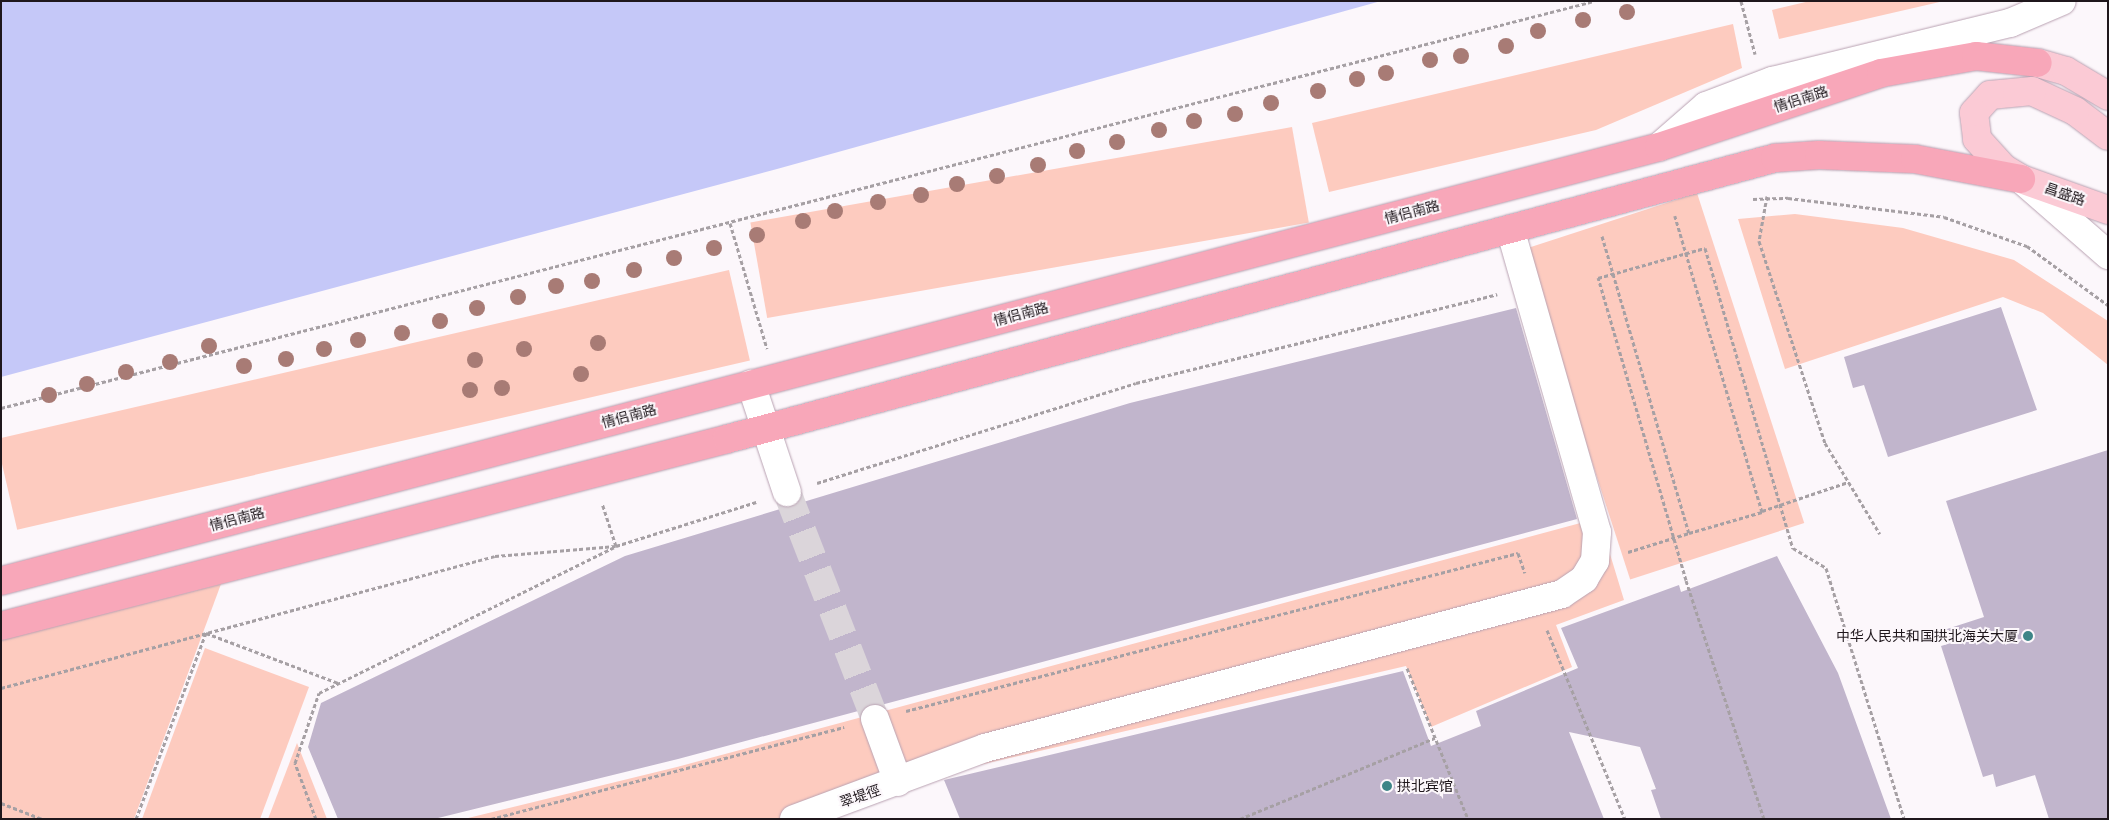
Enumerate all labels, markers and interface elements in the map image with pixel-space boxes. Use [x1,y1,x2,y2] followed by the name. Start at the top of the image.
[1772,82,1830,116] street label: 情侣南路
[2042,179,2088,209] street label: 昌盛路
[1383,197,1441,227] street label: 情侣南路
[992,299,1050,329] street label: 情侣南路
[600,401,658,431] street label: 情侣南路
[208,504,266,534] street label: 情侣南路
[1836,628,2018,644] place label: 中华人民共和国拱北海关大厦
[2022,630,2034,642] marker: 中华人民共和国拱北海关大厦
[1397,778,1453,794] place label: 拱北宾馆
[1381,780,1393,792] marker: 拱北宾馆
[837,781,883,811] street label: 翠堤徑

